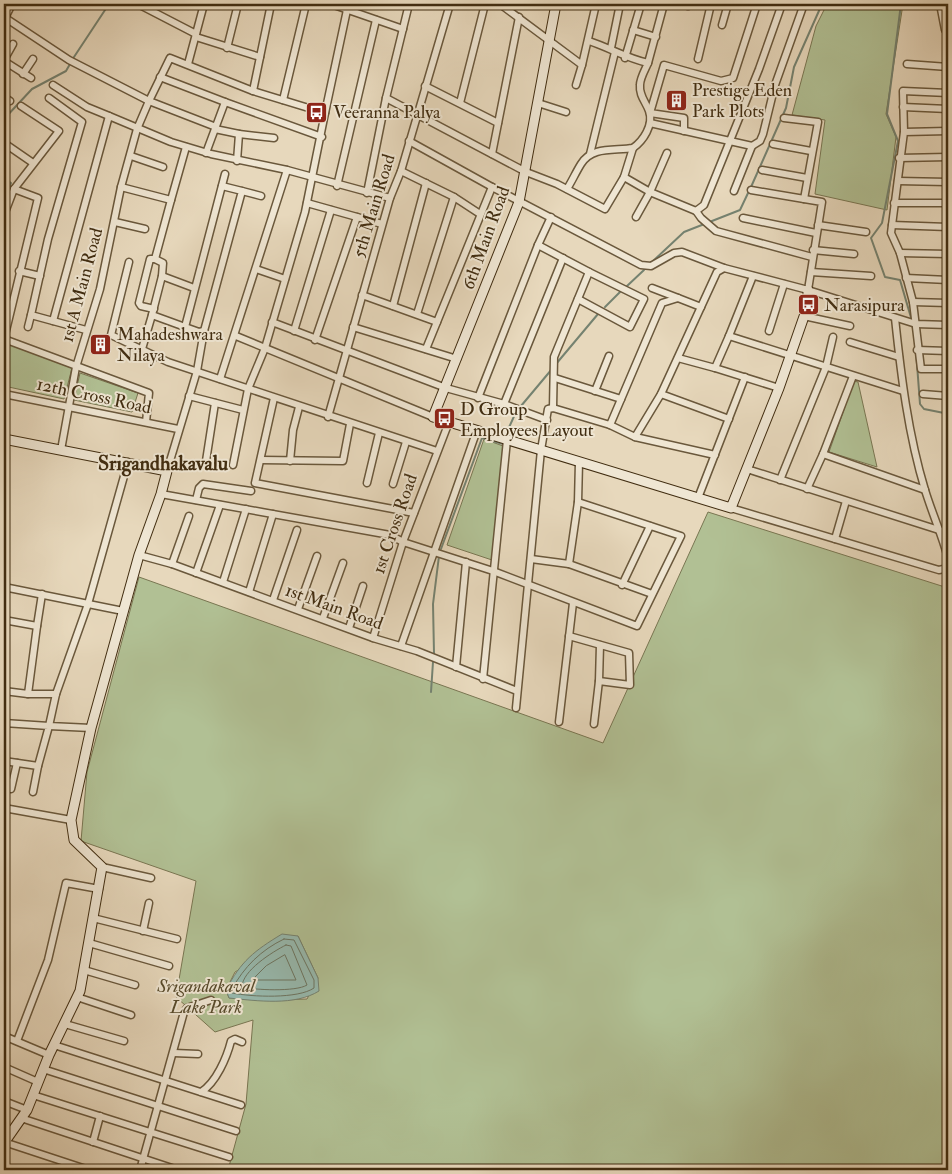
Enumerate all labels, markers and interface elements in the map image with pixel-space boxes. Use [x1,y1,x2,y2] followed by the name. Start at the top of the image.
[692,79,792,123] place label: Prestige Eden Park Plots
[664,88,688,112] building icon: Prestige Eden Park Plots
[305,100,329,124] bus stop icon: Veeranna Palya
[333,101,441,124] place label: Veeranna Palya
[347,151,401,261] street label: 5th Main Road
[457,183,515,293] street label: 6th Main Road
[56,225,108,345] street label: 1st A Main Road
[796,293,820,317] bus stop icon: Narasipura
[824,294,905,317] place label: Narasipura
[117,323,223,367] place label: Mahadeshwara Nilaya
[89,332,113,356] building icon: Mahadeshwara Nilaya
[35,373,154,419] street label: 12th Cross Road
[460,398,594,442] place label: D Group Employees Layout
[432,407,456,431] bus stop icon: D Group Employees Layout
[98,451,229,477] district label: Srigandhakavalu
[367,471,423,577] street label: 1st Cross Road
[282,579,386,635] street label: 1st Main Road
[156,975,257,1019] park label: Srigandakaval Lake Park

